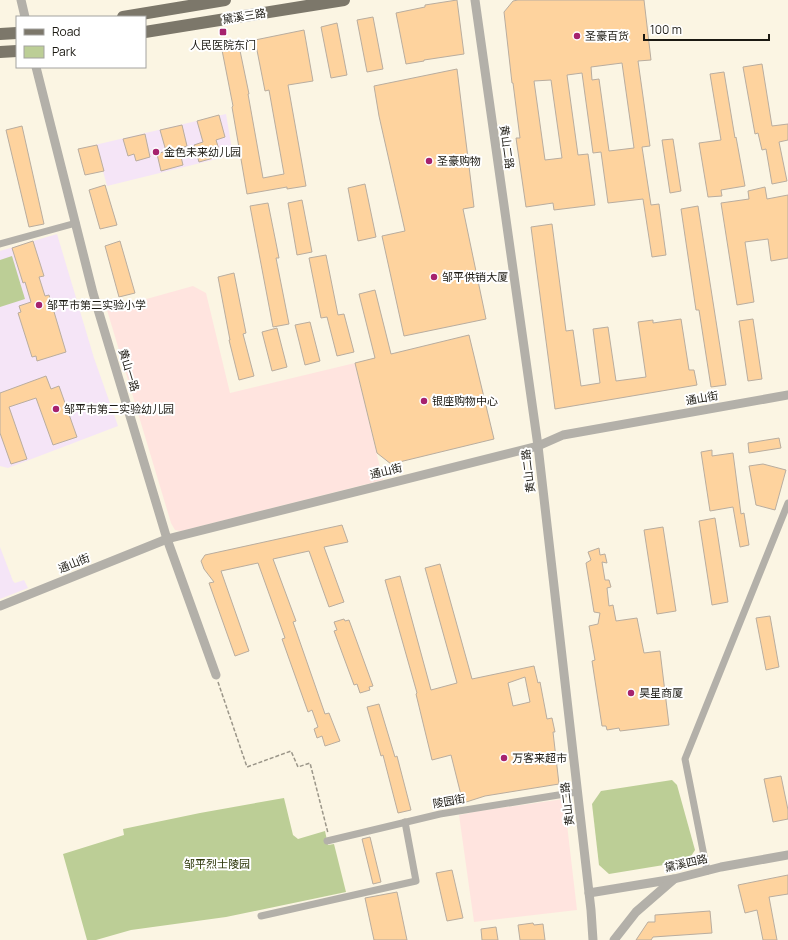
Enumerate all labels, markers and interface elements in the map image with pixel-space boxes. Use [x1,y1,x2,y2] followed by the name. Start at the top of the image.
[221,5,267,26] street label: 黛溪三路
[16,16,146,68] legend
[644,16,769,42] scale bar
[650,21,682,38] text: 100 m
[52,23,80,40] text: Road
[218,27,228,37] marker: 人民医院东门
[585,28,629,43] place label: 圣豪百货
[572,31,582,41] marker: 圣豪百货
[190,37,256,52] place label: 人民医院东门
[52,43,77,60] text: Park
[497,124,518,170] street label: 黄山二路
[164,144,241,159] place label: 金色未来幼儿园
[151,147,161,157] marker: 金色未来幼儿园
[437,153,481,168] place label: 圣豪购物
[424,156,434,166] marker: 圣豪购物
[442,269,508,284] place label: 邹平供销大厦
[429,272,439,282] marker: 邹平供销大厦
[47,297,146,312] place label: 邹平市第二实验小学
[34,300,44,310] marker: 邹平市第二实验小学
[116,347,143,393] street label: 黄山一路
[684,387,719,408] street label: 通山街
[432,393,498,408] place label: 银座购物中心
[419,396,429,406] marker: 银座购物中心
[64,401,174,416] place label: 邹平市第二实验幼儿园
[51,404,61,414] marker: 邹平市第二实验幼儿园
[517,448,538,494] street label: 黄山二路
[368,459,404,482] street label: 通山街
[56,549,92,576] street label: 通山街
[639,685,683,700] place label: 昊星商厦
[626,688,636,698] marker: 昊星商厦
[512,750,567,765] place label: 万客来超市
[499,753,509,763] marker: 万客来超市
[556,781,577,827] street label: 黄山二路
[431,790,466,811] street label: 陵园街
[663,850,709,875] street label: 黛溪四路
[184,856,250,871] park label: 邹平烈士陵园

